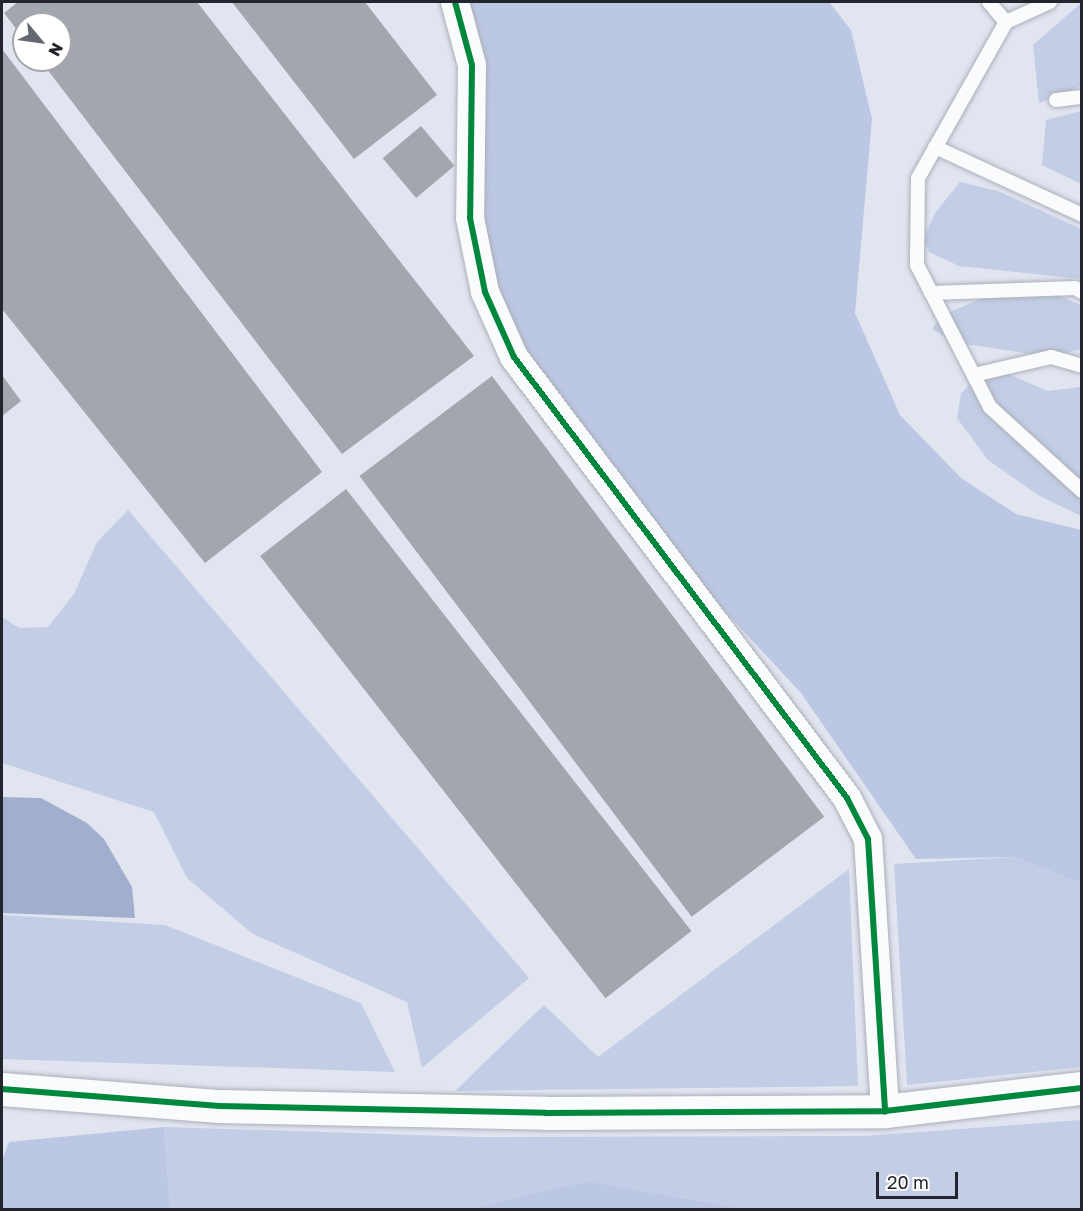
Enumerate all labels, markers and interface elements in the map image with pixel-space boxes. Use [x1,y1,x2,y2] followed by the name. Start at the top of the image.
[12,12,72,72] north arrow
[44,40,68,60] text: N
[879,1160,962,1198] scale bar
[887,1171,929,1193] text: 20 m

